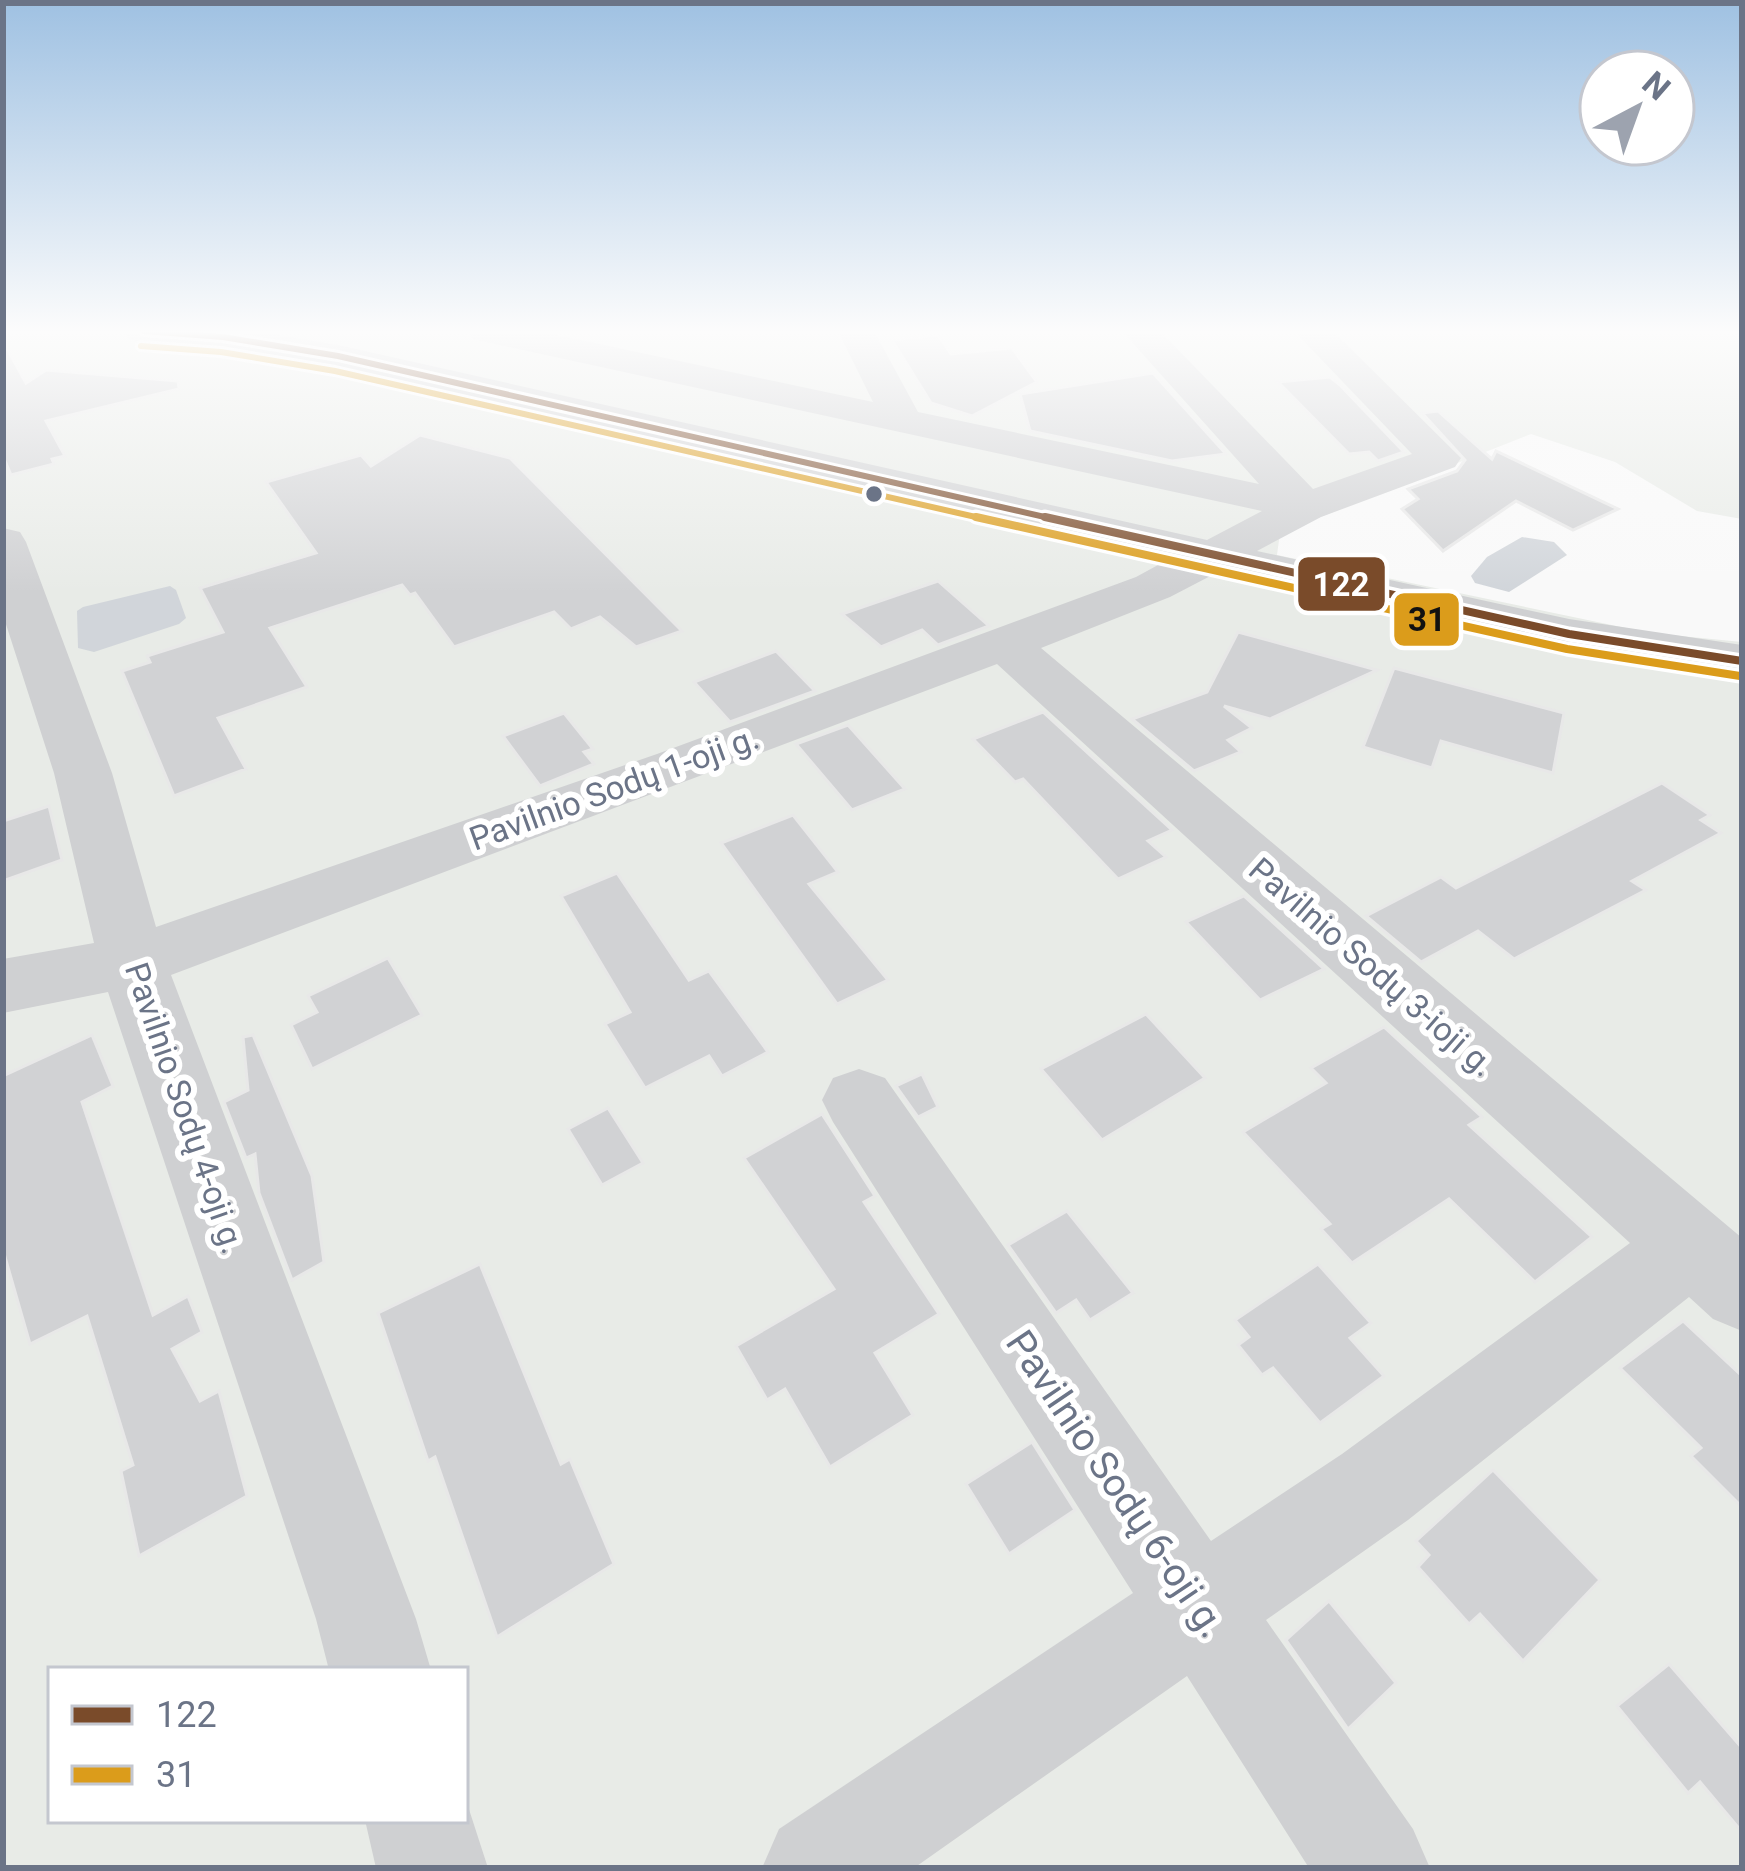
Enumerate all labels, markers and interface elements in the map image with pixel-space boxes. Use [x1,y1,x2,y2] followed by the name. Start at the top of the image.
[1577,48,1697,168] north arrow
[1635,63,1678,108] text: N
[863,483,885,505] unlabelled marker
[1296,555,1387,613] line badge: 122
[1313,565,1369,604] text: 122
[1392,591,1461,648] line badge: 31
[1408,600,1446,639] text: 31
[464,718,764,858] street label: Pavilnio Sodų 1-oji g.
[1241,850,1503,1084] street label: Pavilnio Sodų 3-ioji g.
[117,958,253,1258] street label: Pavilnio Sodų 4-oji g.
[996,1322,1236,1646] street label: Pavilnio Sodų 6-oji g.
[48,1667,468,1823] legend
[156,1694,217,1736] text: 122
[156,1754,196,1796] text: 31

